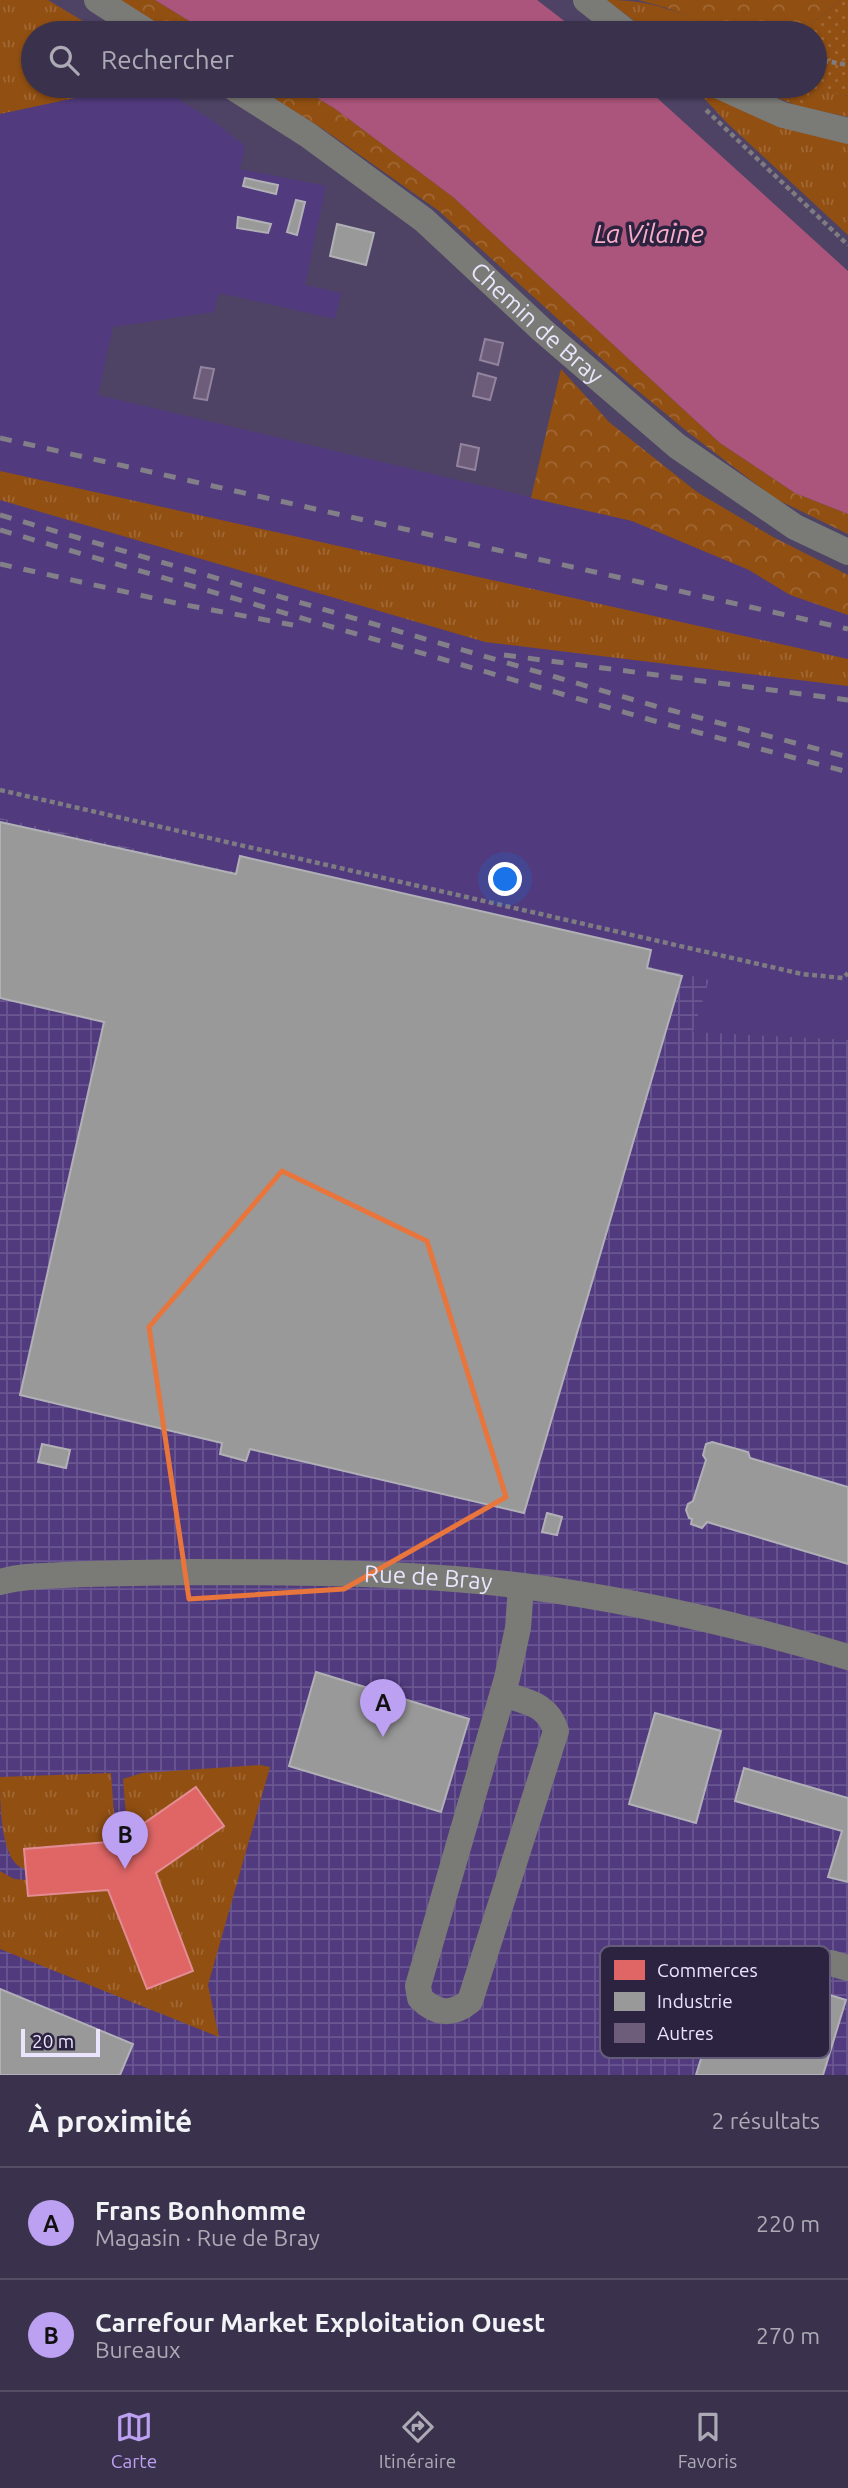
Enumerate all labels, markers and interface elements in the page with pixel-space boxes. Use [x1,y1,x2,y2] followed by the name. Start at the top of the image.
[21,21,827,98] search box
[45,41,83,79] icon: search
[101,45,234,74] text: Rechercher
[594,219,704,248] water label: La Vilaine
[465,257,609,390] street label: Chemin de Bray
[488,862,522,896] your location
[364,1560,494,1595] street label: Rue de Bray
[360,1679,406,1737] pin: A
[102,1811,148,1869] pin: B
[600,1946,830,2058] legend
[657,1959,758,1981] text: Commerces
[657,1990,733,2012] text: Industrie
[657,2022,714,2044] text: Autres
[21,2026,100,2058] scale bar
[32,2030,74,2052] text: 20 m
[28,2104,192,2138] text: À proximité
[711,2108,820,2133] text: 2 résultats
[95,2196,306,2225] text: Frans Bonhomme
[43,2211,59,2236] text: A
[756,2211,820,2236] text: 220 m
[95,2225,320,2250] text: Magasin · Rue de Bray
[95,2308,545,2337] text: Carrefour Market Exploitation Ouest
[43,2323,59,2348] text: B
[756,2323,820,2348] text: 270 m
[95,2337,181,2362] text: Bureaux
[111,2408,157,2472] tab: Carte
[379,2408,456,2472] tab: Itinéraire
[678,2408,737,2472] tab: Favoris

